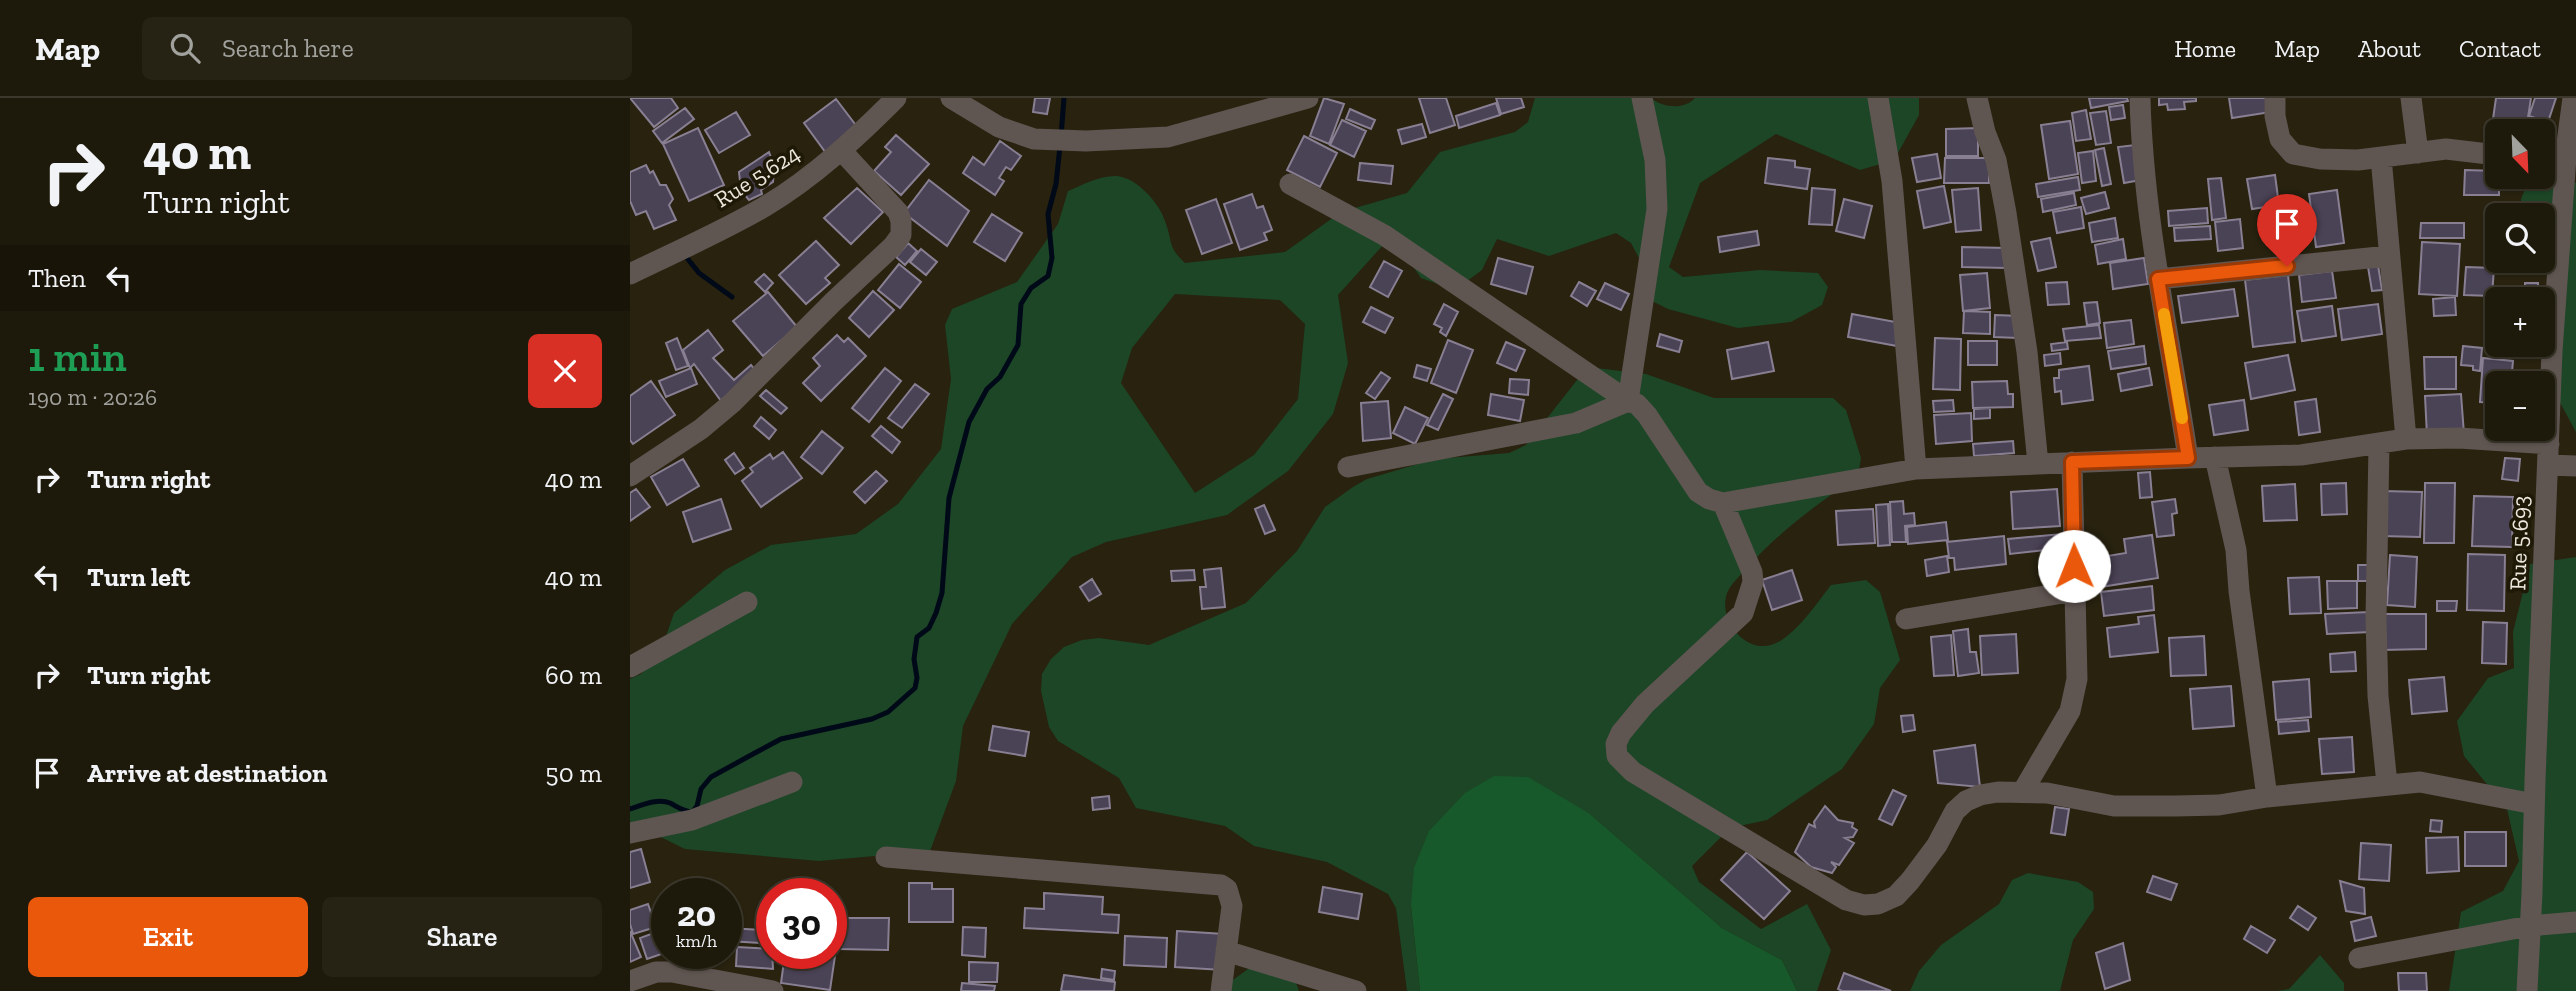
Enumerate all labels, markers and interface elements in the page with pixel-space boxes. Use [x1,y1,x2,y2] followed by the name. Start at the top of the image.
[142,17,632,80] search box
[35,29,100,68] text: Map
[166,29,204,67] icon: search
[222,32,354,64] text: Search here
[2174,34,2236,63] text: Home
[2274,34,2320,63] text: Map
[2358,34,2421,63] text: About
[2459,34,2541,63] text: Contact
[2485,119,2555,189] north arrow
[2485,119,2555,441] map controls
[143,123,251,182] text: 40 m
[28,126,119,217] icon: right
[709,139,805,213] street label: Rue 5.624
[143,183,290,221] text: Turn right
[2257,194,2317,266] pin
[2485,203,2555,273] button: search
[2268,205,2306,243] icon: arrive
[100,259,138,297] icon: left
[28,262,86,294] text: Then
[2485,287,2555,357] button: +
[28,331,127,382] text: 1 min
[528,334,602,408] button: close
[2485,371,2555,441] button: −
[28,383,157,411] text: 190 m · 20:26
[28,460,66,498] icon: right
[87,463,210,495] text: Turn right
[545,463,602,495] text: 40 m
[2503,495,2535,591] street label: Rue 5.693
[2037,529,2111,603] position arrow
[28,558,66,596] icon: left
[87,561,190,593] text: Turn left
[545,561,602,593] text: 40 m
[28,656,66,694] icon: right
[87,659,210,691] text: Turn right
[545,659,602,691] text: 60 m
[28,754,66,792] icon: arrive
[87,757,327,789] text: Arrive at destination
[545,757,602,789] text: 50 m
[756,878,847,969] speed limit sign: 30
[677,893,716,935] text: 20
[28,897,308,977] button: Exit
[322,897,602,977] button: Share
[676,930,717,952] text: km/h

